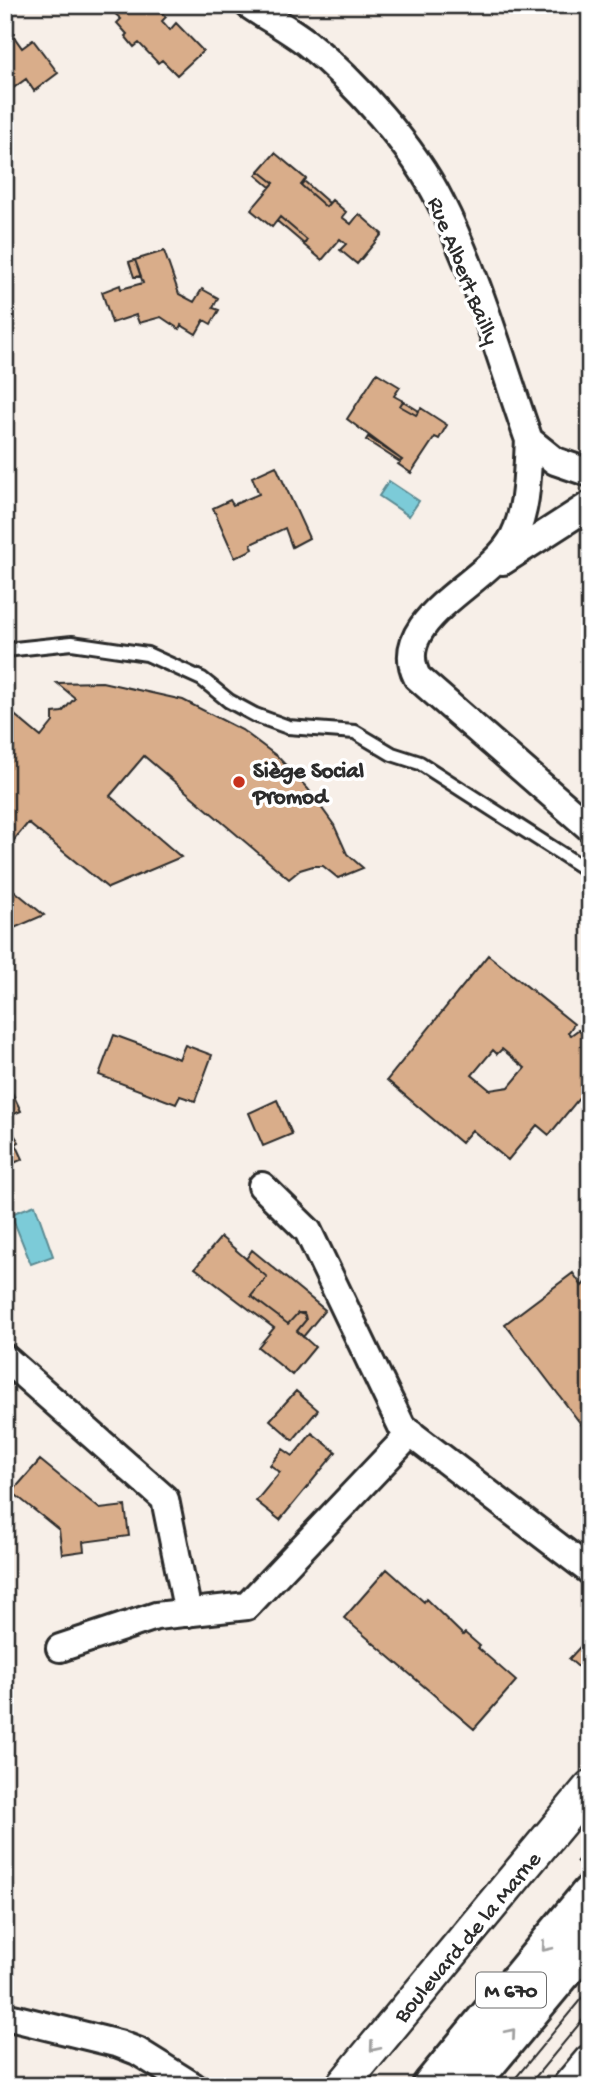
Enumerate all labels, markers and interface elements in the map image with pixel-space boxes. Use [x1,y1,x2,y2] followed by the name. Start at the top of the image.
[420,194,504,349] street label: Rue Albert Bailly
[251,759,364,812] place label: Siège Social Promod
[231,774,247,790] marker: Siège Social Promod
[389,1846,549,2030] street label: Boulevard de la Marne
[542,1940,555,1952] one-way arrow
[476,1972,546,2008] road number: M 670
[503,2029,515,2042] one-way arrow
[370,2038,382,2051] one-way arrow

